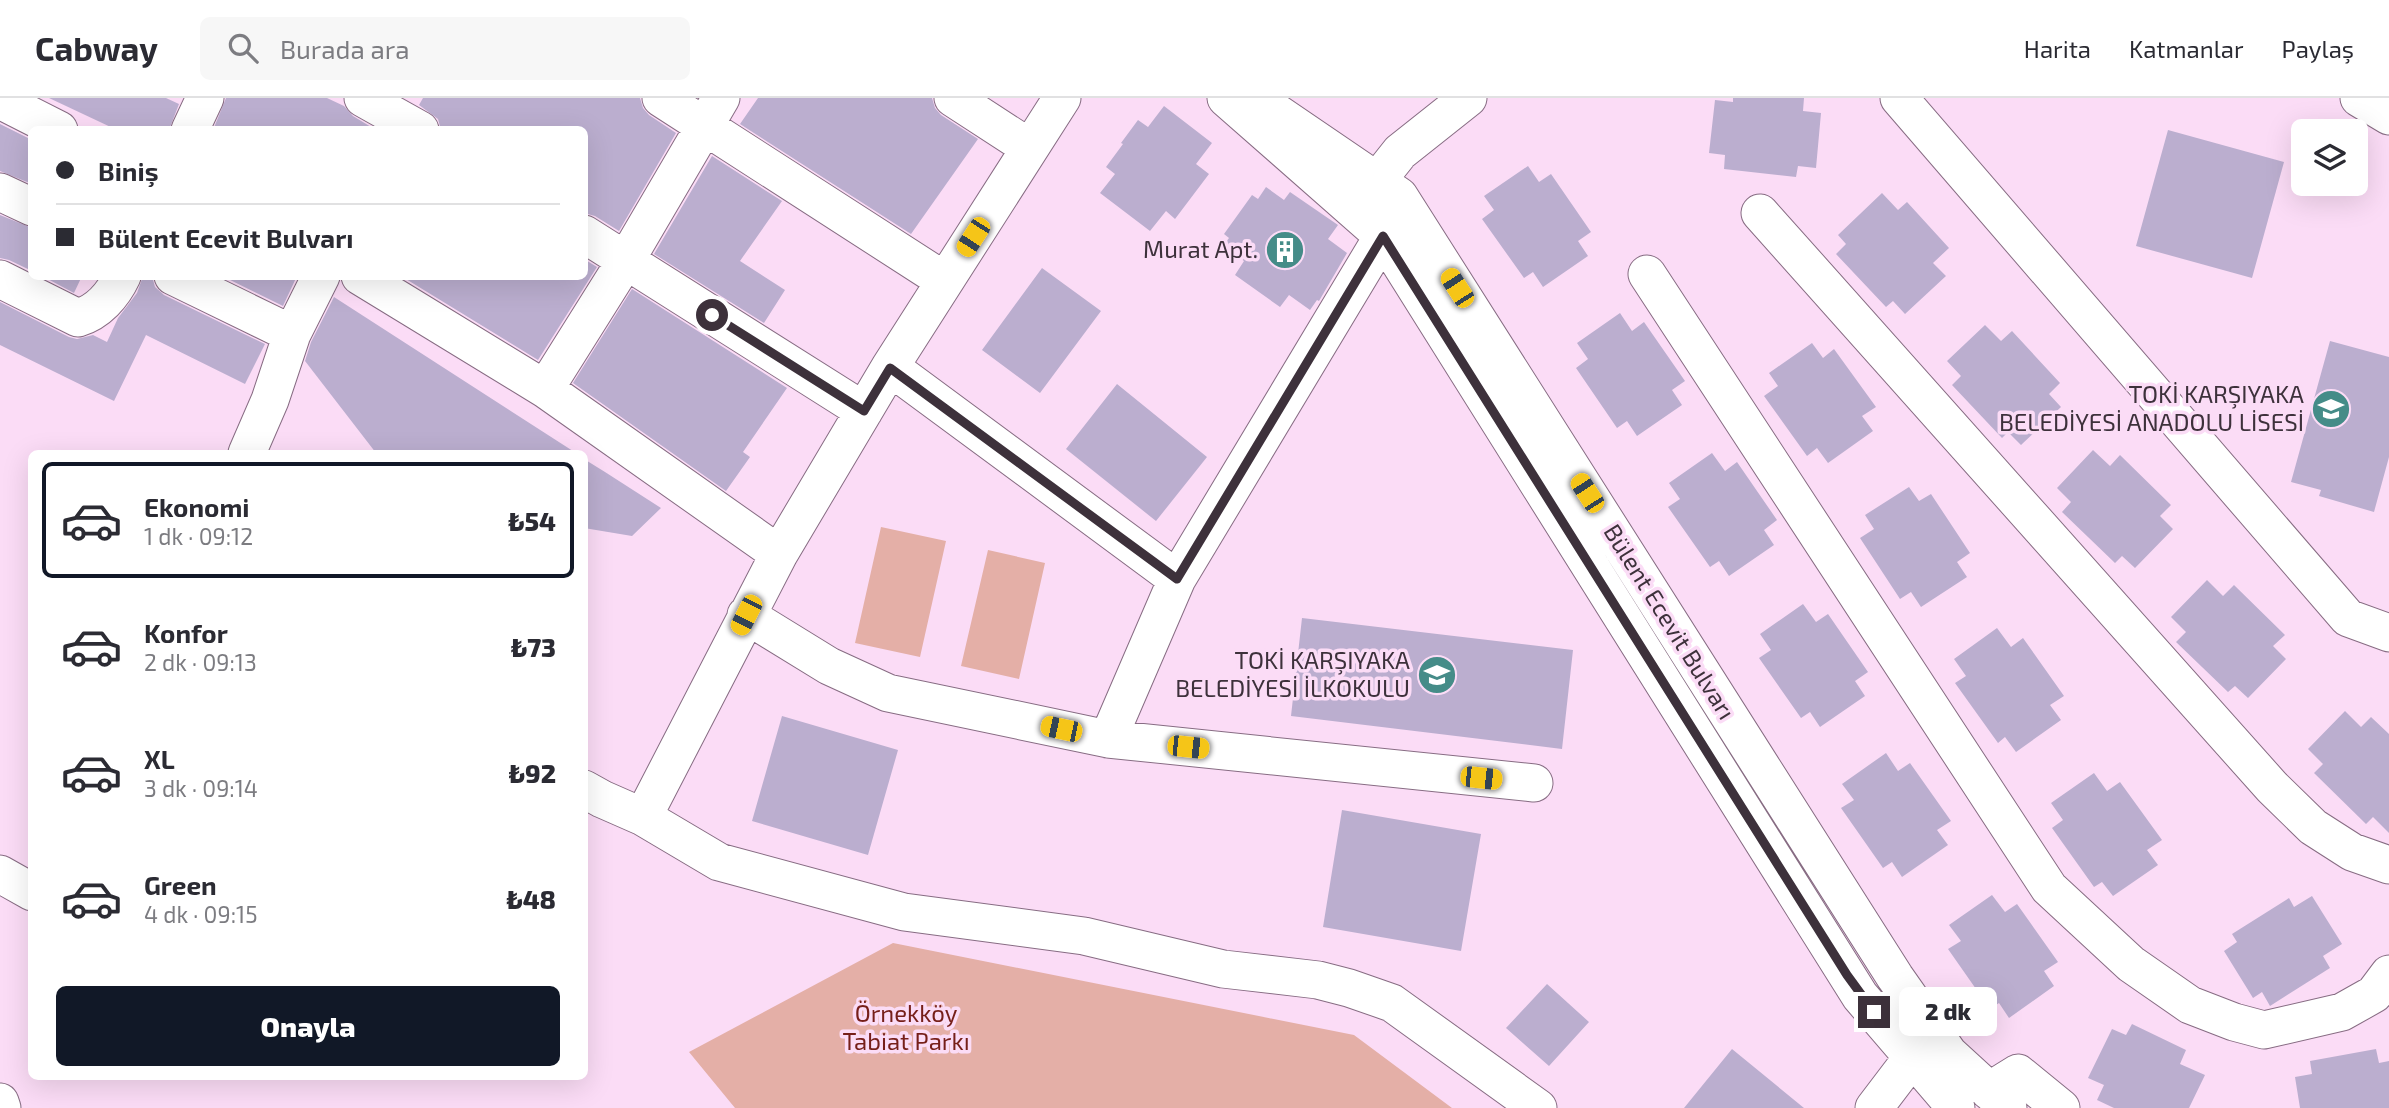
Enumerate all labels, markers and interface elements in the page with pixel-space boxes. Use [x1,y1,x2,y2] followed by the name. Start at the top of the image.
[200,17,690,80] search box
[35,28,158,68] text: Cabway
[224,29,262,67] icon: search
[280,33,410,64] text: Burada ara
[2024,34,2091,63] text: Harita
[2129,34,2244,63] text: Katmanlar
[2282,34,2354,63] text: Paylaş
[2291,119,2368,196] map controls
[2291,119,2368,196] button: layers
[98,155,158,186] text: Biniş
[953,214,994,260] car
[98,222,354,253] text: Bülent Ecevit Bulvarı
[1264,229,1306,271] building icon: Murat Apt.
[1143,234,1258,263] place label: Murat Apt.
[1437,265,1478,311] car
[696,299,728,331] route start
[1999,379,2304,436] place label: TOKİ KARŞIYAKA BELEDİYESİ ANADOLU LİSESİ
[2310,388,2352,430] school or university icon: TOKİ KARŞIYAKA BELEDİYESİ ANADOLU LİSESİ
[1567,470,1608,516] car
[60,489,123,552] icon: car
[144,491,250,522] text: Ekonomi
[508,505,556,536] text: ₺54
[1598,518,1742,724] street label: Bülent Ecevit Bulvarı
[144,522,253,550] text: 1 dk · 09:12
[728,592,765,638] car
[60,615,123,678] icon: car
[144,617,228,648] text: Konfor
[511,631,556,662] text: ₺73
[1175,645,1410,702] place label: TOKİ KARŞIYAKA BELEDİYESİ İLKOKULU
[144,648,257,676] text: 2 dk · 09:13
[1416,654,1458,696] school or university icon: TOKİ KARŞIYAKA BELEDİYESİ İLKOKULU
[1039,714,1084,744] car
[1167,734,1210,760] car
[60,741,123,804] icon: car
[144,743,175,774] text: XL
[509,757,556,788] text: ₺92
[1460,765,1503,791] car
[144,774,258,802] text: 3 dk · 09:14
[60,867,123,930] icon: car
[144,869,217,900] text: Green
[506,883,556,914] text: ₺48
[144,900,258,928] text: 4 dk · 09:15
[56,986,560,1066] button: Onayla
[1898,988,1996,1037] callout: 2 dk
[1858,996,1890,1028] route end
[1925,997,1971,1025] text: 2 dk
[842,998,970,1055] park label: Örnekköy Tabiat Parkı

